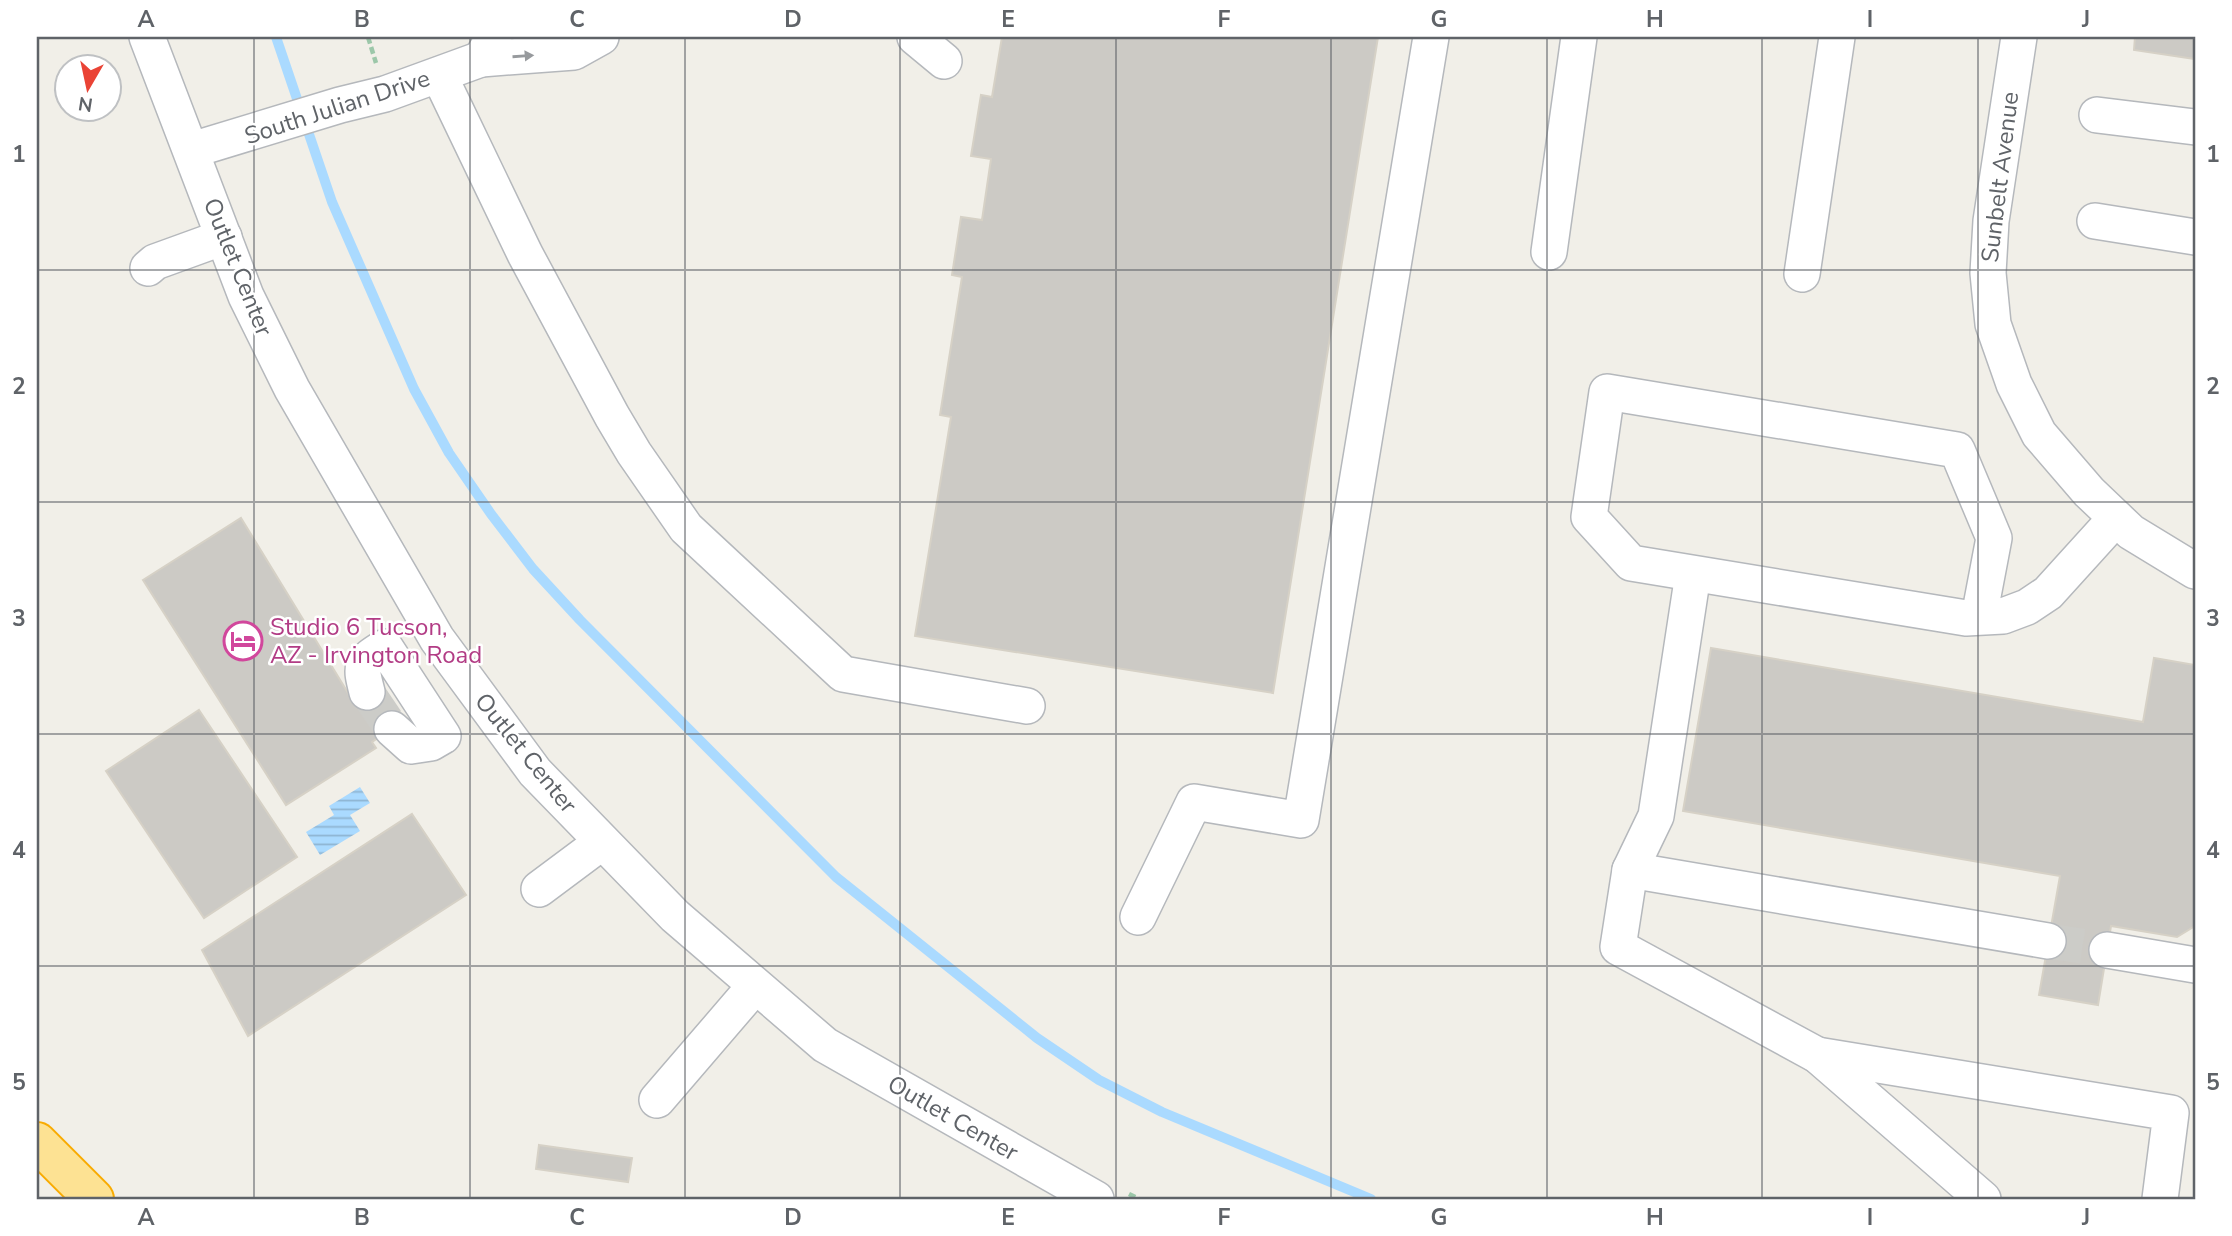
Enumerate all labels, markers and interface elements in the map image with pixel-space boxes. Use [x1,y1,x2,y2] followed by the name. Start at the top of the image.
[137,4,155,35] text: A
[354,4,370,35] text: B
[569,4,585,35] text: C
[784,4,802,35] text: D
[1001,4,1015,35] text: E
[1218,4,1231,35] text: F
[1431,4,1447,35] text: G
[1646,4,1664,35] text: H
[1867,4,1873,35] text: I
[2081,4,2090,35] text: J
[513,50,535,61] one-way arrow
[52,52,122,122] north arrow
[240,62,434,152] street label: South Julian Drive
[76,90,95,118] text: N
[1974,90,2026,264] street label: Sunbelt Avenue
[12,139,26,170] text: 1
[2206,139,2220,170] text: 1
[196,193,280,341] street label: Outlet Center
[12,371,26,402] text: 2
[2206,371,2220,402] text: 2
[12,603,26,634] text: 3
[2206,603,2220,634] text: 3
[270,611,482,671] place label: Studio 6 Tucson, AZ - Irvington Road
[222,620,264,662] hotel icon: Studio 6 Tucson, AZ - Irvington Road
[468,686,585,820] street label: Outlet Center
[12,835,26,866] text: 4
[2206,835,2220,866] text: 4
[12,1067,26,1098] text: 5
[2206,1067,2220,1098] text: 5
[882,1068,1025,1169] street label: Outlet Center
[137,1202,155,1233] text: A
[354,1202,370,1233] text: B
[569,1202,585,1233] text: C
[784,1202,802,1233] text: D
[1001,1202,1015,1233] text: E
[1218,1202,1231,1233] text: F
[1431,1202,1447,1233] text: G
[1646,1202,1664,1233] text: H
[1867,1202,1873,1233] text: I
[2081,1202,2090,1233] text: J

